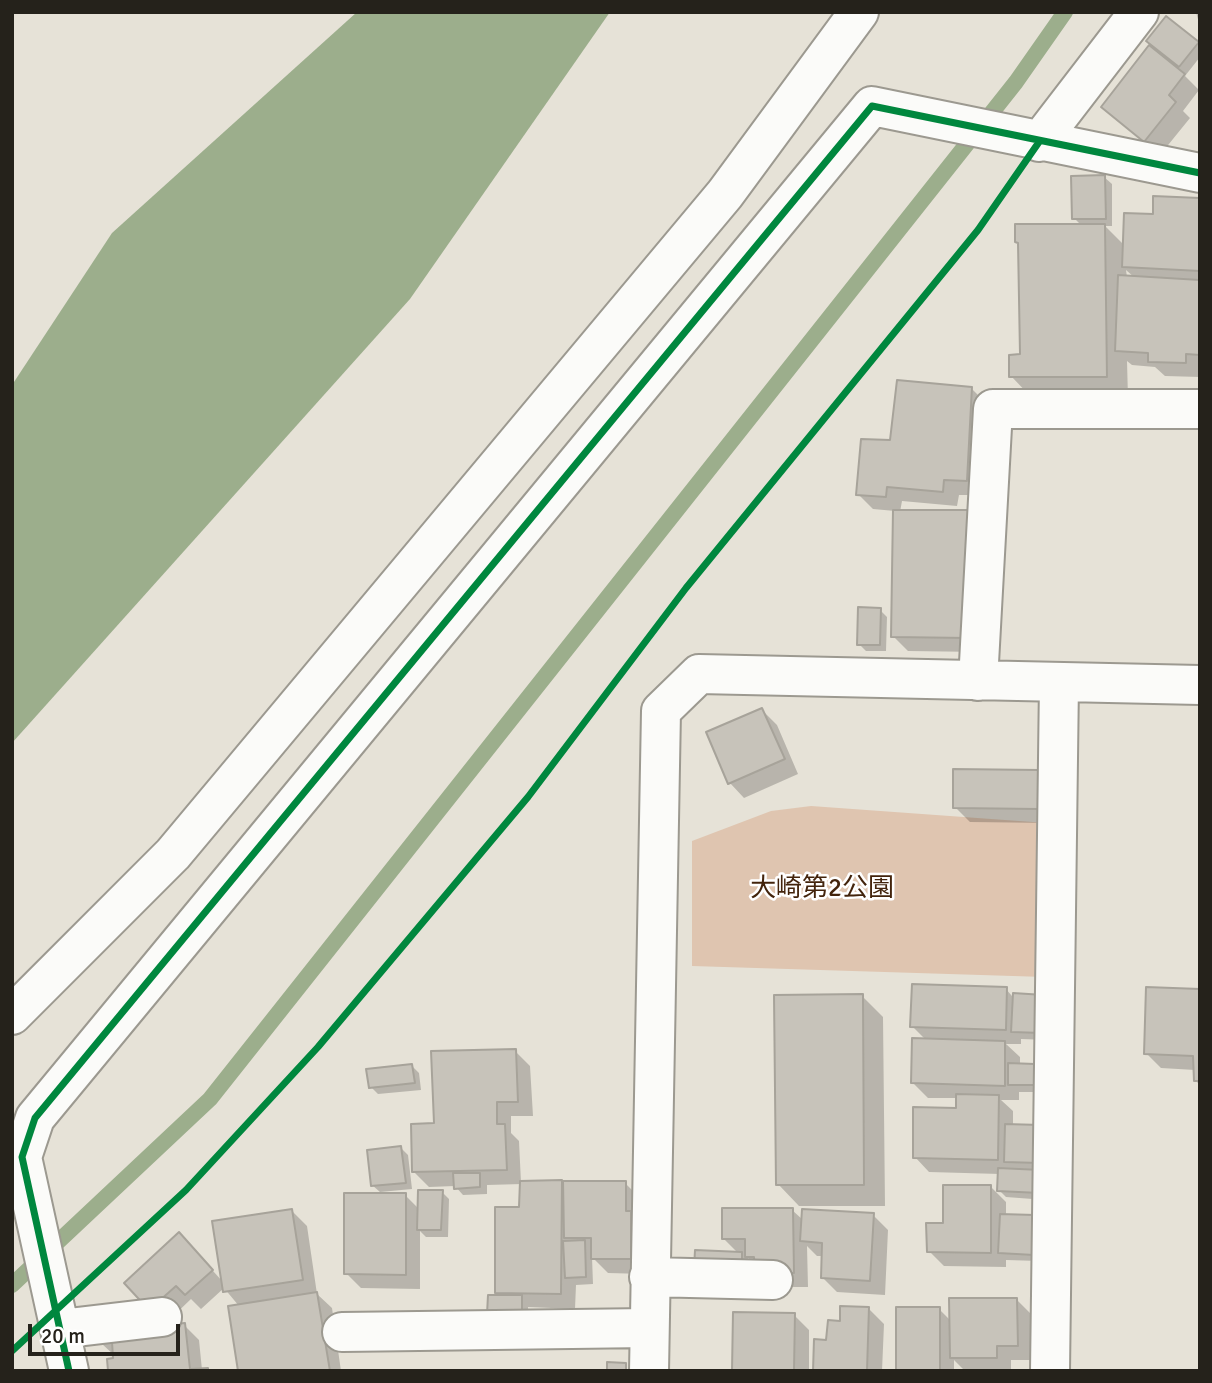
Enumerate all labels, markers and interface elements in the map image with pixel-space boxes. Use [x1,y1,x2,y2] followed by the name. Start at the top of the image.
[750,873,894,905] park label: 大崎第2公園
[32,1310,184,1354] scale bar
[41,1323,85,1349] text: 20 m

